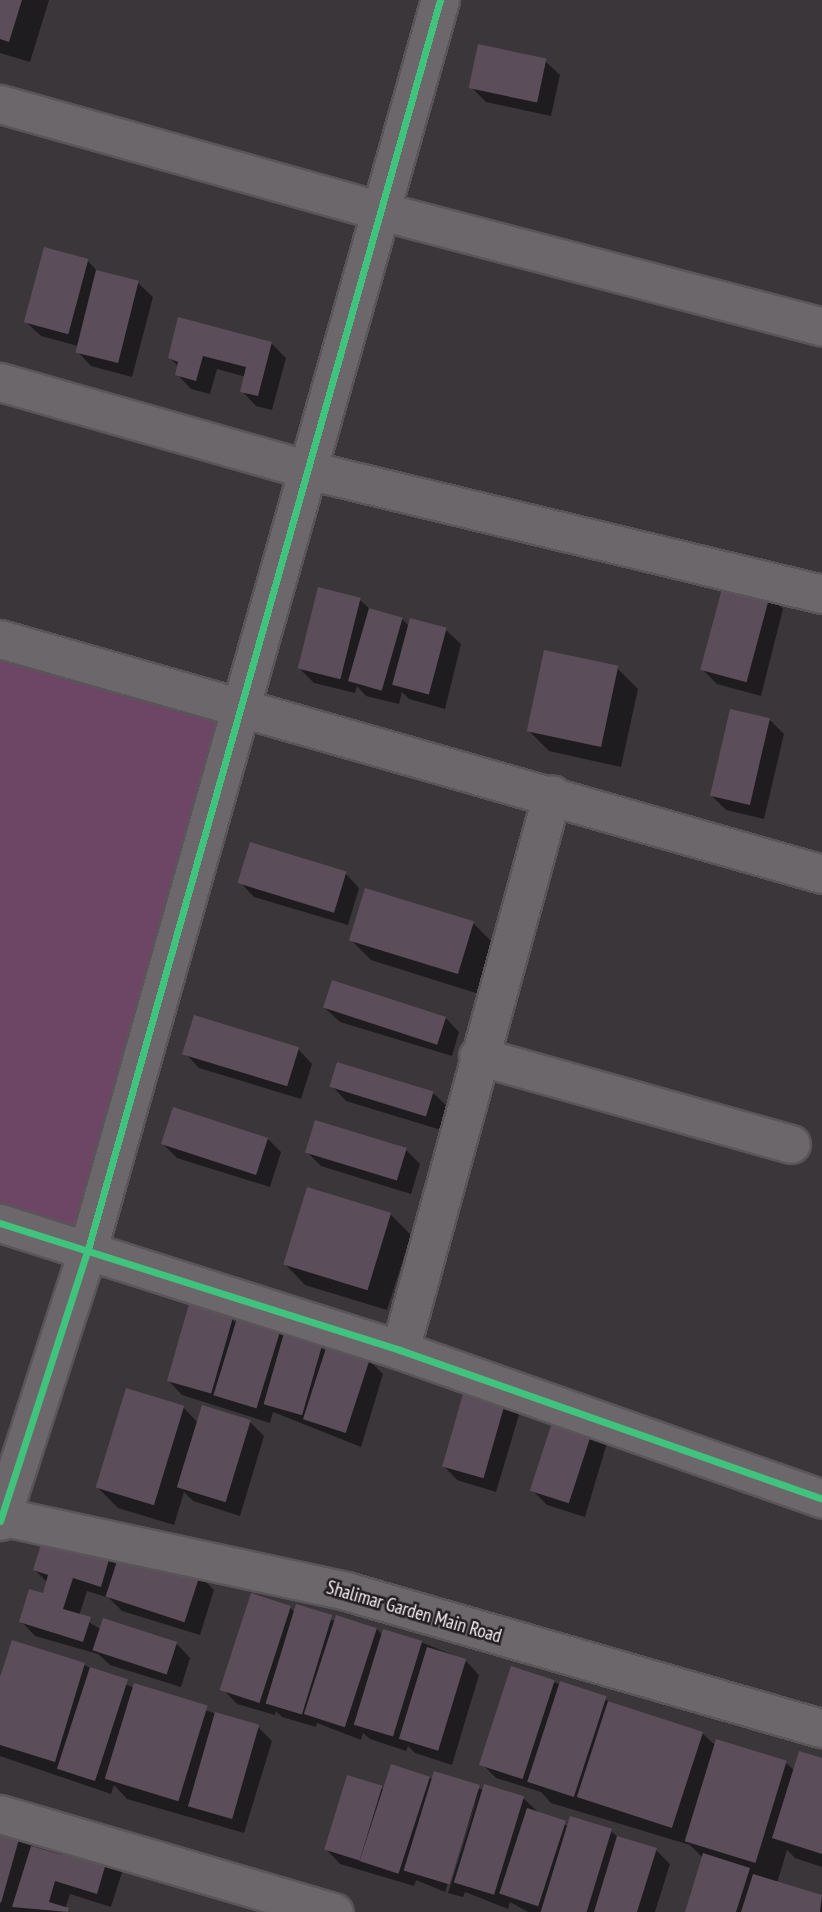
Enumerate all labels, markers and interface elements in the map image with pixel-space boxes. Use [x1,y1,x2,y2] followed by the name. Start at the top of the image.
[324,1576,504,1648] street label: Shalimar Garden Main Road

